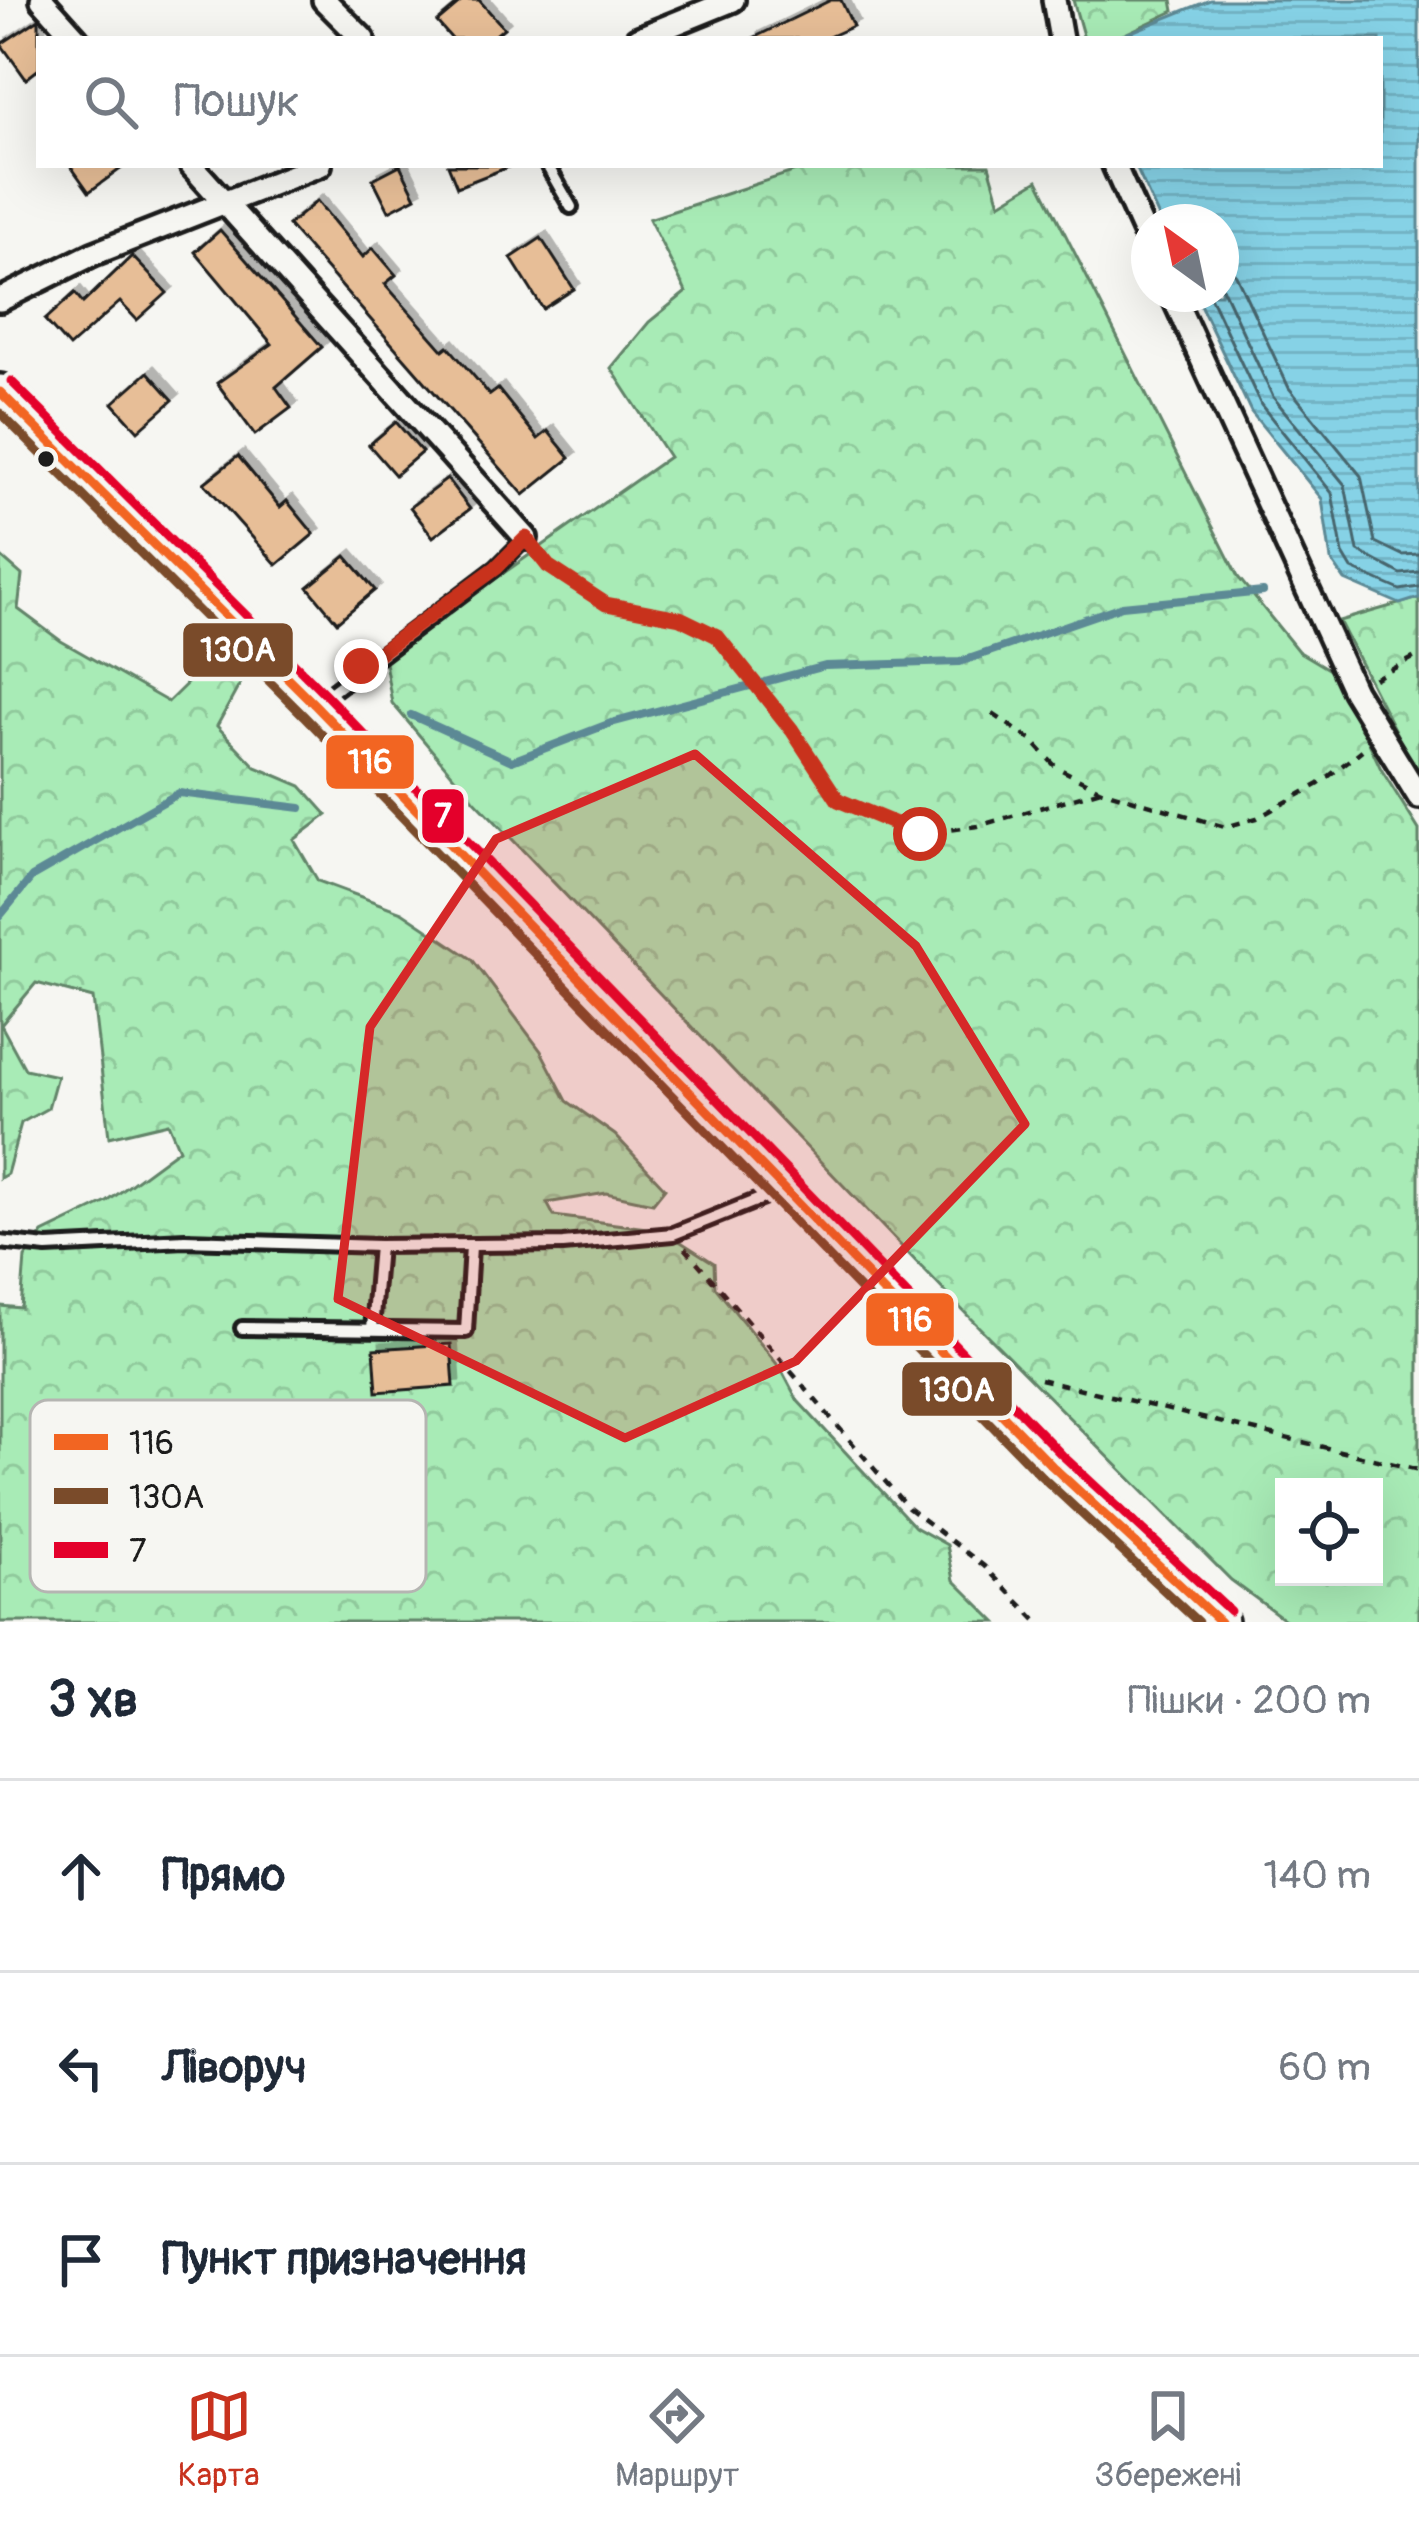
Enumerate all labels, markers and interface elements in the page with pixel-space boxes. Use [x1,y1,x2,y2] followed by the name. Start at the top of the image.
[36,36,1383,168] search box
[78,69,144,135] icon: search
[174,74,299,130] text: Пошук
[1131,204,1239,312] north arrow
[35,448,57,470] unlabelled marker
[181,621,295,679] line badge: 130А
[200,630,276,671] text: 130А
[334,639,388,693] route end
[324,733,416,791] line badge: 116
[347,742,393,783] text: 116
[420,787,466,845] line badge: 7
[434,796,452,837] text: 7
[893,807,947,861] route start
[864,1291,956,1348] line badge: 116
[887,1300,933,1341] text: 116
[900,1360,1014,1418] line badge: 130А
[919,1370,995,1411] text: 130А
[30,1400,426,1592] legend
[129,1423,174,1464] text: 116
[129,1477,204,1518] text: 130А
[1275,1478,1383,1586] map controls
[1275,1478,1383,1586] button: locate
[129,1531,146,1572] text: 7
[48,1668,138,1732] text: 3 хв
[1128,1676,1371,1725] text: Пішки · 200 m
[48,1843,114,1909] icon: ahead
[162,1848,285,1904] text: Прямо
[1263,1851,1371,1900] text: 140 m
[48,2035,114,2101] icon: left
[162,2040,307,2096] text: Ліворуч
[1279,2043,1371,2092] text: 60 m
[48,2227,114,2293] icon: arrive
[162,2232,526,2288] text: Пункт призначення
[178,2383,260,2496] tab: Карта
[615,2383,739,2496] tab: Маршрут
[1095,2383,1241,2496] tab: Збережені

